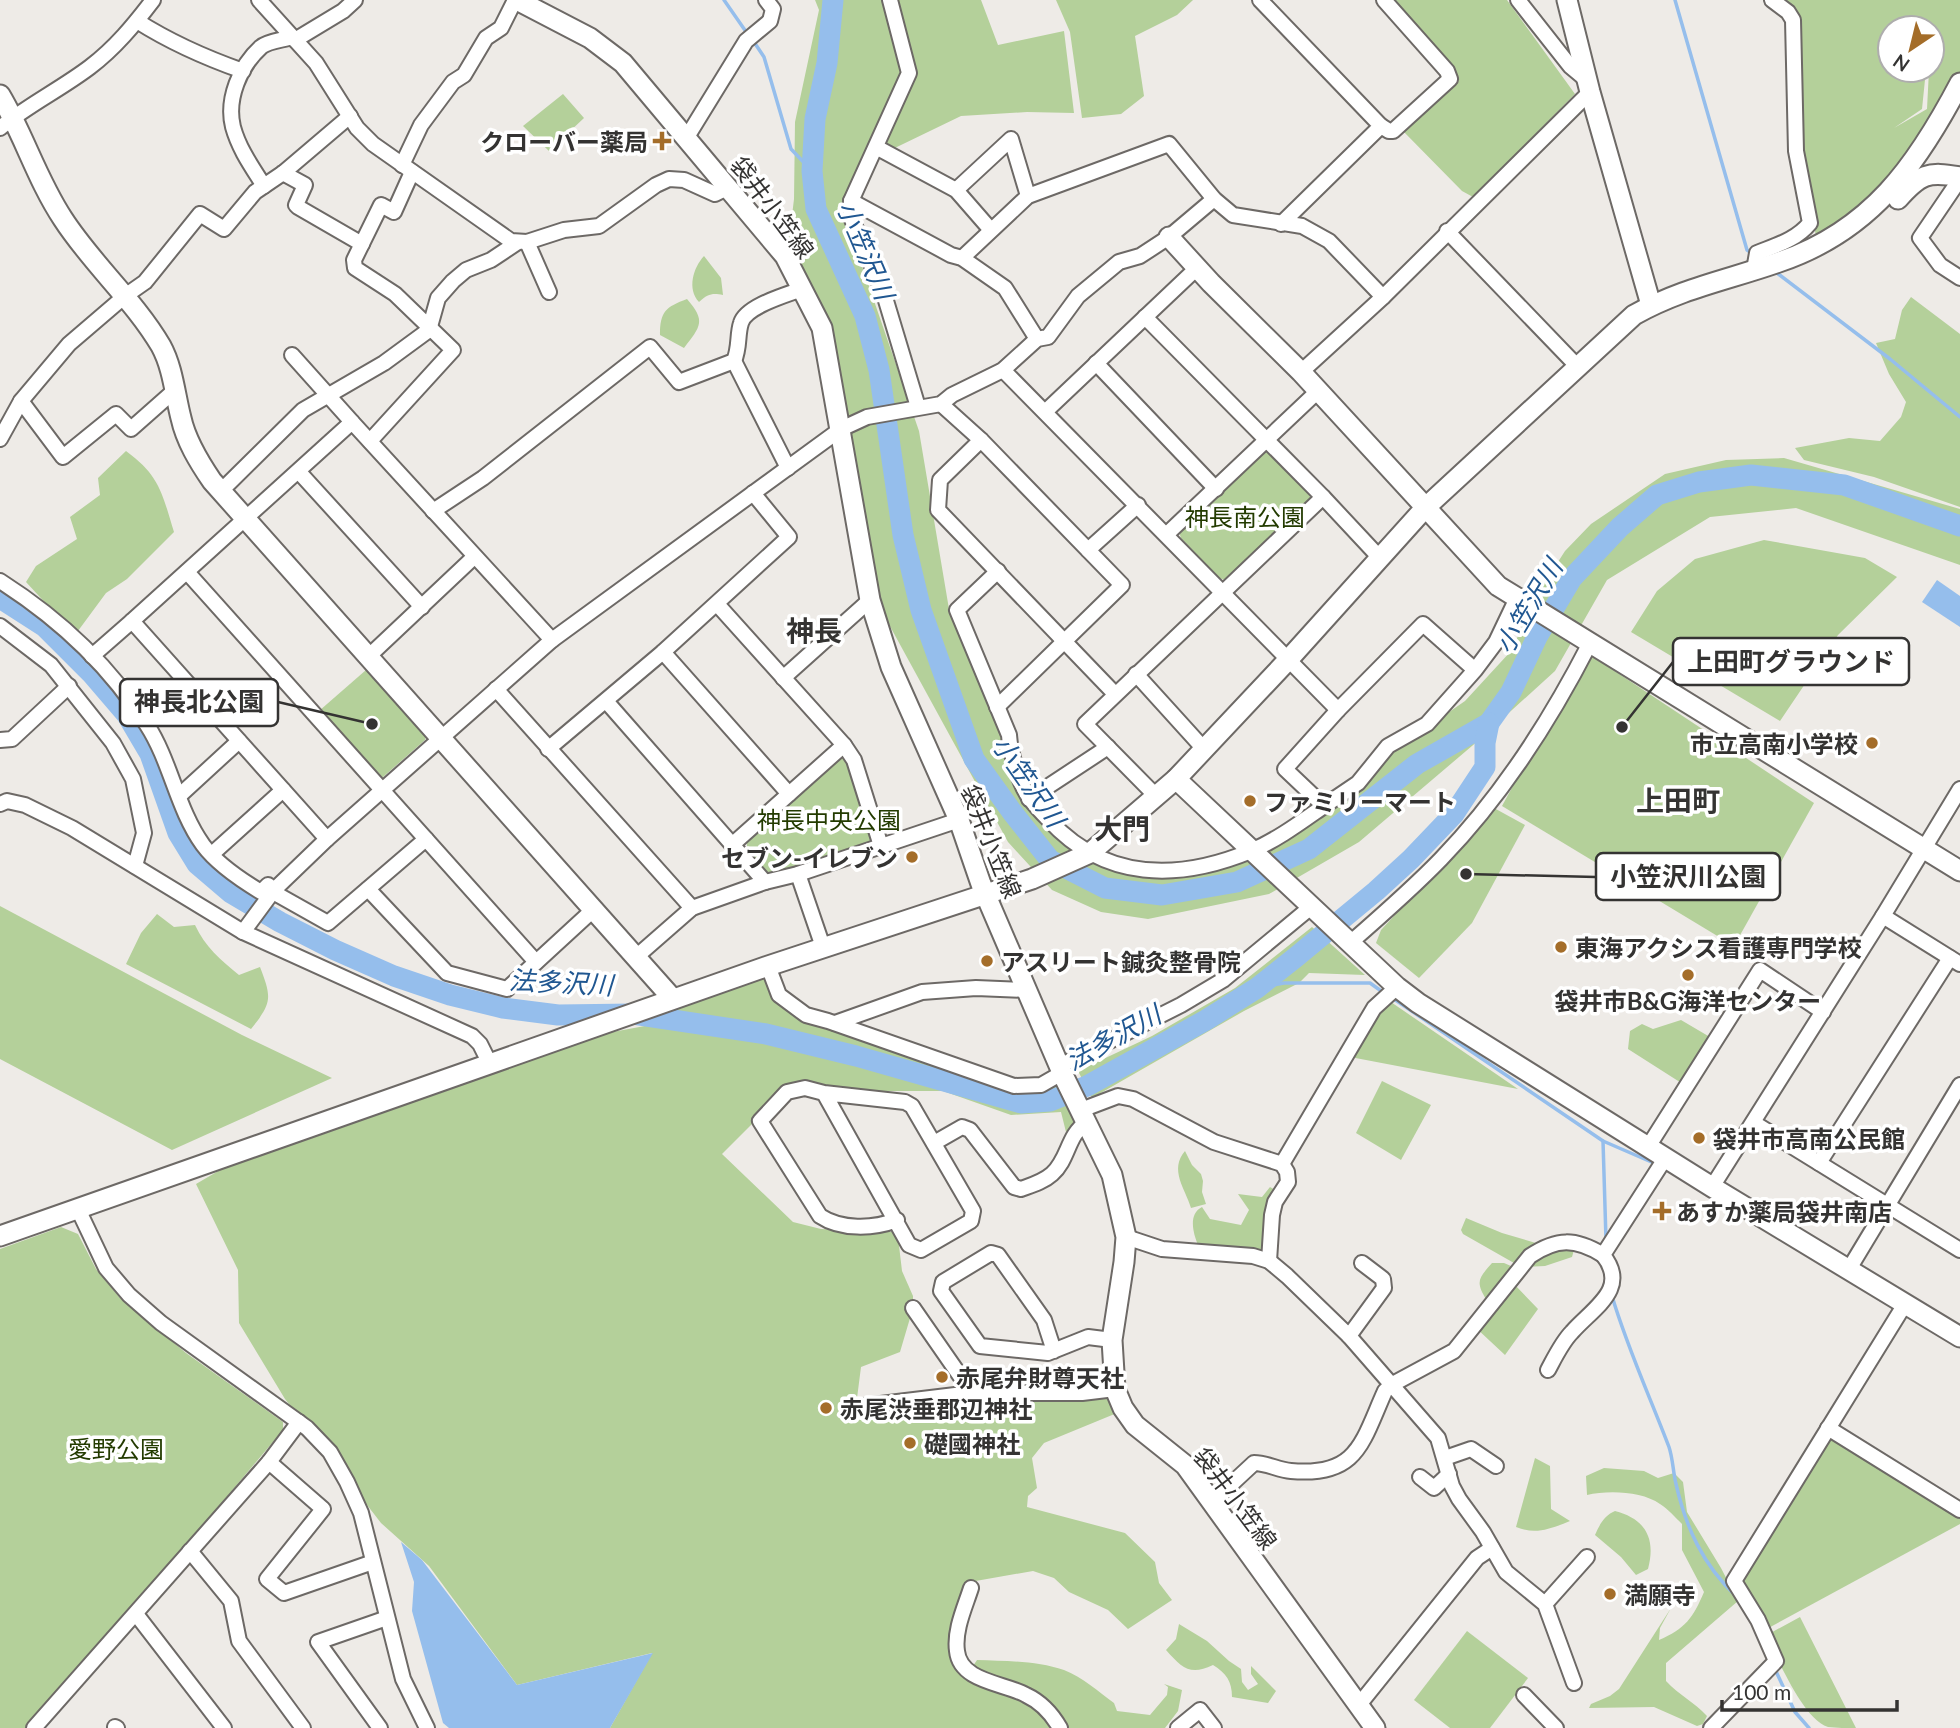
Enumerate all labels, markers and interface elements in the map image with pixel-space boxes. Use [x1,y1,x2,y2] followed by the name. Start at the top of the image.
[1876,14,1946,84] north arrow
[1888,50,1914,77] text: N
[480,127,648,156] place label: クローバー薬局
[654,133,670,149] marker: クローバー薬局
[725,150,821,264] street label: 袋井小笠線
[831,196,902,307] water label: 小笠沢川
[1185,502,1305,531] park label: 神長南公園
[1487,551,1570,659] water label: 小笠沢川
[786,613,842,647] district label: 神長
[1673,638,1909,685] callout: 上田町グラウンド
[1687,645,1895,677] text: 上田町グラウンド
[120,679,278,726] callout: 神長北公園
[134,685,264,717] text: 神長北公園
[986,729,1074,835] water label: 小笠沢川
[1690,729,1858,758] place label: 市立高南小学校
[1864,735,1880,751] marker: 市立高南小学校
[956,780,1028,902] street label: 袋井小笠線
[1636,783,1720,817] district label: 上田町
[1264,787,1456,816] place label: ファミリーマート
[1242,793,1258,809] marker: ファミリーマート
[757,805,901,834] park label: 神長中央公園
[1094,811,1150,845] district label: 大門
[721,843,898,872] place label: セブン-イレブン
[904,849,920,865] marker: セブン-イレブン
[1596,853,1780,900] callout: 小笠沢川公園
[1610,860,1766,892] text: 小笠沢川公園
[1575,933,1862,962] place label: 東海アクシス看護専門学校
[1553,939,1569,955] marker: 東海アクシス看護専門学校
[1001,947,1241,976] place label: アスリート鍼灸整骨院
[979,953,995,969] marker: アスリート鍼灸整骨院
[508,963,617,1001] water label: 法多沢川
[1680,967,1696,983] marker: 袋井市B&G海洋センター
[1554,986,1821,1015] place label: 袋井市B&G海洋センター
[1060,996,1169,1076] water label: 法多沢川
[1712,1124,1905,1153] place label: 袋井市高南公民館
[1691,1130,1707,1146] marker: 袋井市高南公民館
[1676,1197,1892,1226] place label: あすか薬局袋井南店
[1654,1203,1670,1219] marker: あすか薬局袋井南店
[956,1363,1124,1392] place label: 赤尾弁財尊天社
[934,1369,950,1385] marker: 赤尾弁財尊天社
[840,1394,1032,1423] place label: 赤尾渋垂郡辺神社
[818,1400,834,1416] marker: 赤尾渋垂郡辺神社
[924,1429,1020,1458] place label: 礎國神社
[68,1434,164,1463] park label: 愛野公園
[902,1435,918,1451] marker: 礎國神社
[1188,1441,1284,1555] street label: 袋井小笠線
[1624,1580,1696,1609] place label: 満願寺
[1602,1586,1618,1602] marker: 満願寺
[1722,1668,1897,1712] scale bar
[1732,1679,1791,1704] text: 100 m

